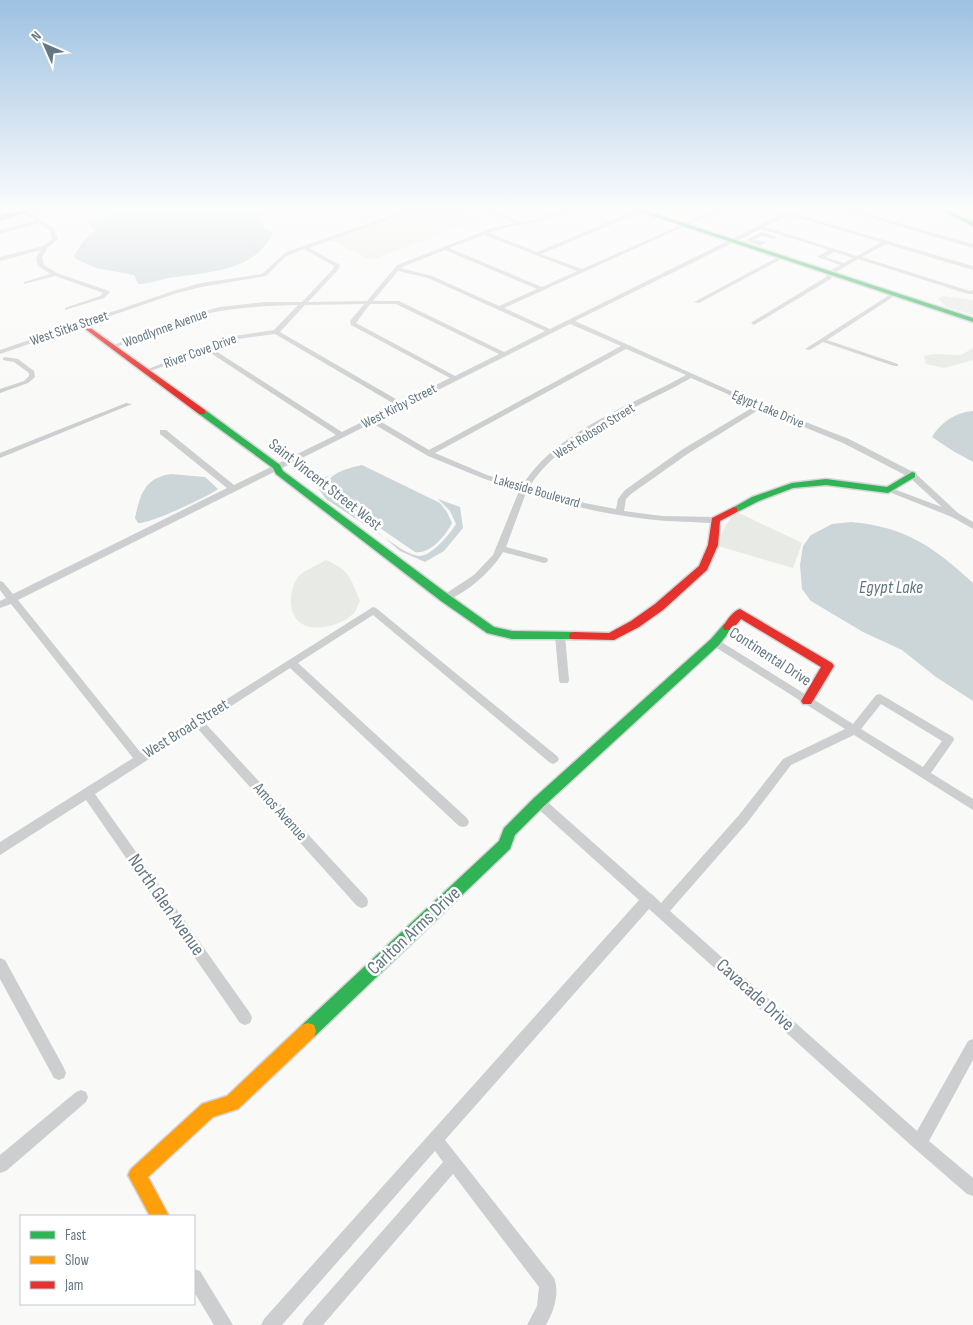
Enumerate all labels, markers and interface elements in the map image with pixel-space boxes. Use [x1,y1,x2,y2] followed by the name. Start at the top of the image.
[20,20,70,70] north arrow
[28,28,45,45] text: N
[121,305,209,351] street label: Woodlynne Avenue
[28,307,110,349] street label: West Sitka Street
[161,330,239,372] street label: River Cove Drive
[359,380,439,432] street label: West Kirby Street
[729,386,807,432] street label: Egypt Lake Drive
[550,399,638,463] street label: West Robson Street
[265,435,385,535] street label: Saint Vincent Street West
[492,471,582,511] street label: Lakeside Boulevard
[859,577,923,598] water label: Egypt Lake
[726,624,814,690] street label: Continental Drive
[140,695,232,763] street label: West Broad Street
[248,778,311,845] street label: Amos Avenue
[123,850,209,960] street label: North Glen Avenue
[363,882,465,980] street label: Carlton Arms Drive
[711,954,799,1036] street label: Cavacade Drive
[20,1215,195,1305] legend
[65,1226,87,1245] text: Fast
[65,1251,89,1270] text: Slow
[64,1276,83,1295] text: Jam

